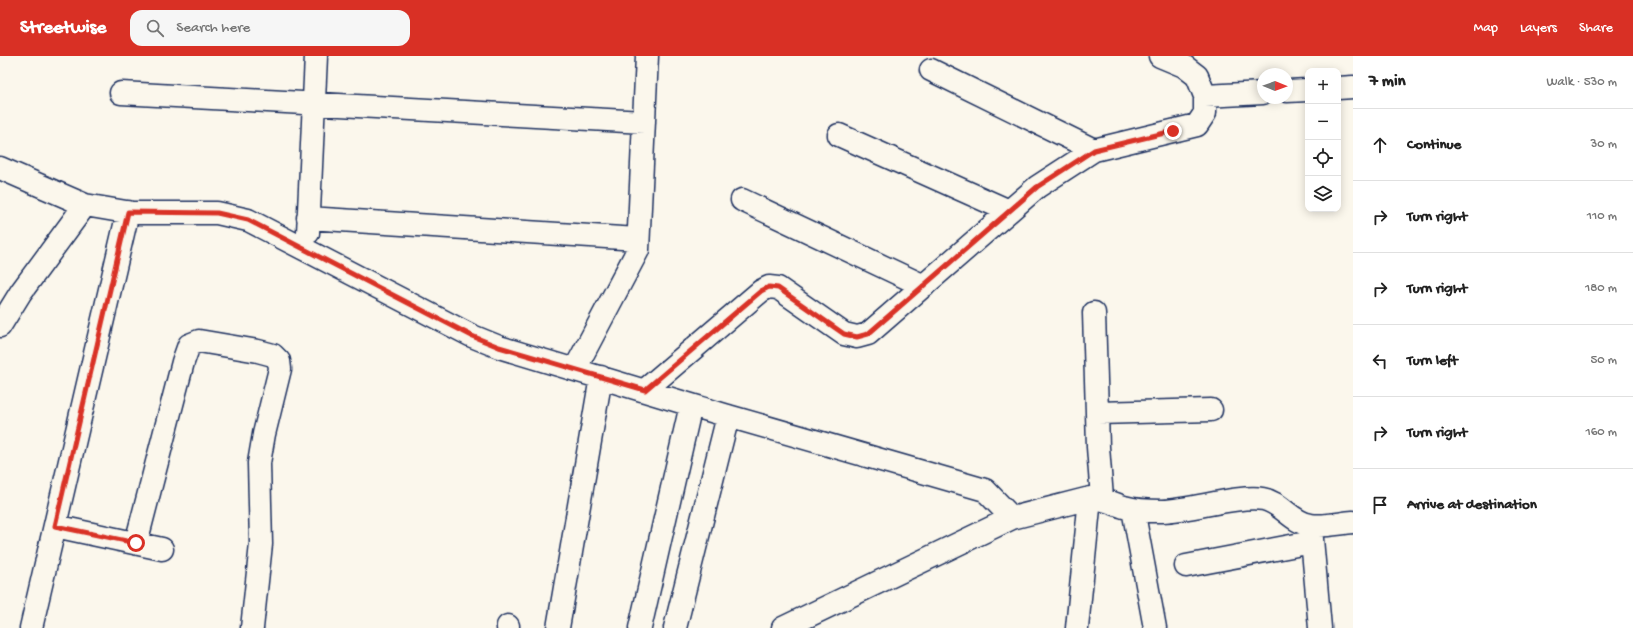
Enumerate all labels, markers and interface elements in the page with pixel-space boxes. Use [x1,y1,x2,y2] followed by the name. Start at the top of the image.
[130,10,410,46] search box
[20,17,106,40] text: Streetwise
[144,17,166,39] icon: search
[176,19,250,37] text: Search here
[1474,20,1498,37] text: Map
[1520,20,1557,37] text: Layers
[1579,20,1613,37] text: Share
[1257,68,1293,104] north arrow
[1305,68,1341,212] map controls
[1305,68,1341,104] button: +
[1369,72,1406,92] text: 7 min
[1547,75,1617,90] text: Walk · 530 m
[1305,104,1341,140] button: −
[1164,122,1182,140] route end
[1369,134,1391,156] icon: ahead
[1407,136,1461,154] text: Continue
[1591,137,1617,152] text: 30 m
[1305,140,1341,176] button: locate
[1305,176,1341,212] button: layers
[1369,206,1391,228] icon: right
[1407,208,1467,226] text: Turn right
[1587,209,1617,224] text: 110 m
[1369,278,1391,300] icon: right
[1407,280,1467,298] text: Turn right
[1585,281,1617,296] text: 180 m
[1369,350,1391,372] icon: left
[1407,352,1458,370] text: Turn left
[1590,353,1617,368] text: 50 m
[1369,422,1391,444] icon: right
[1407,424,1467,442] text: Turn right
[1585,425,1617,440] text: 160 m
[1369,494,1391,516] icon: arrive
[1407,496,1537,514] text: Arrive at destination
[127,534,145,552] route start

